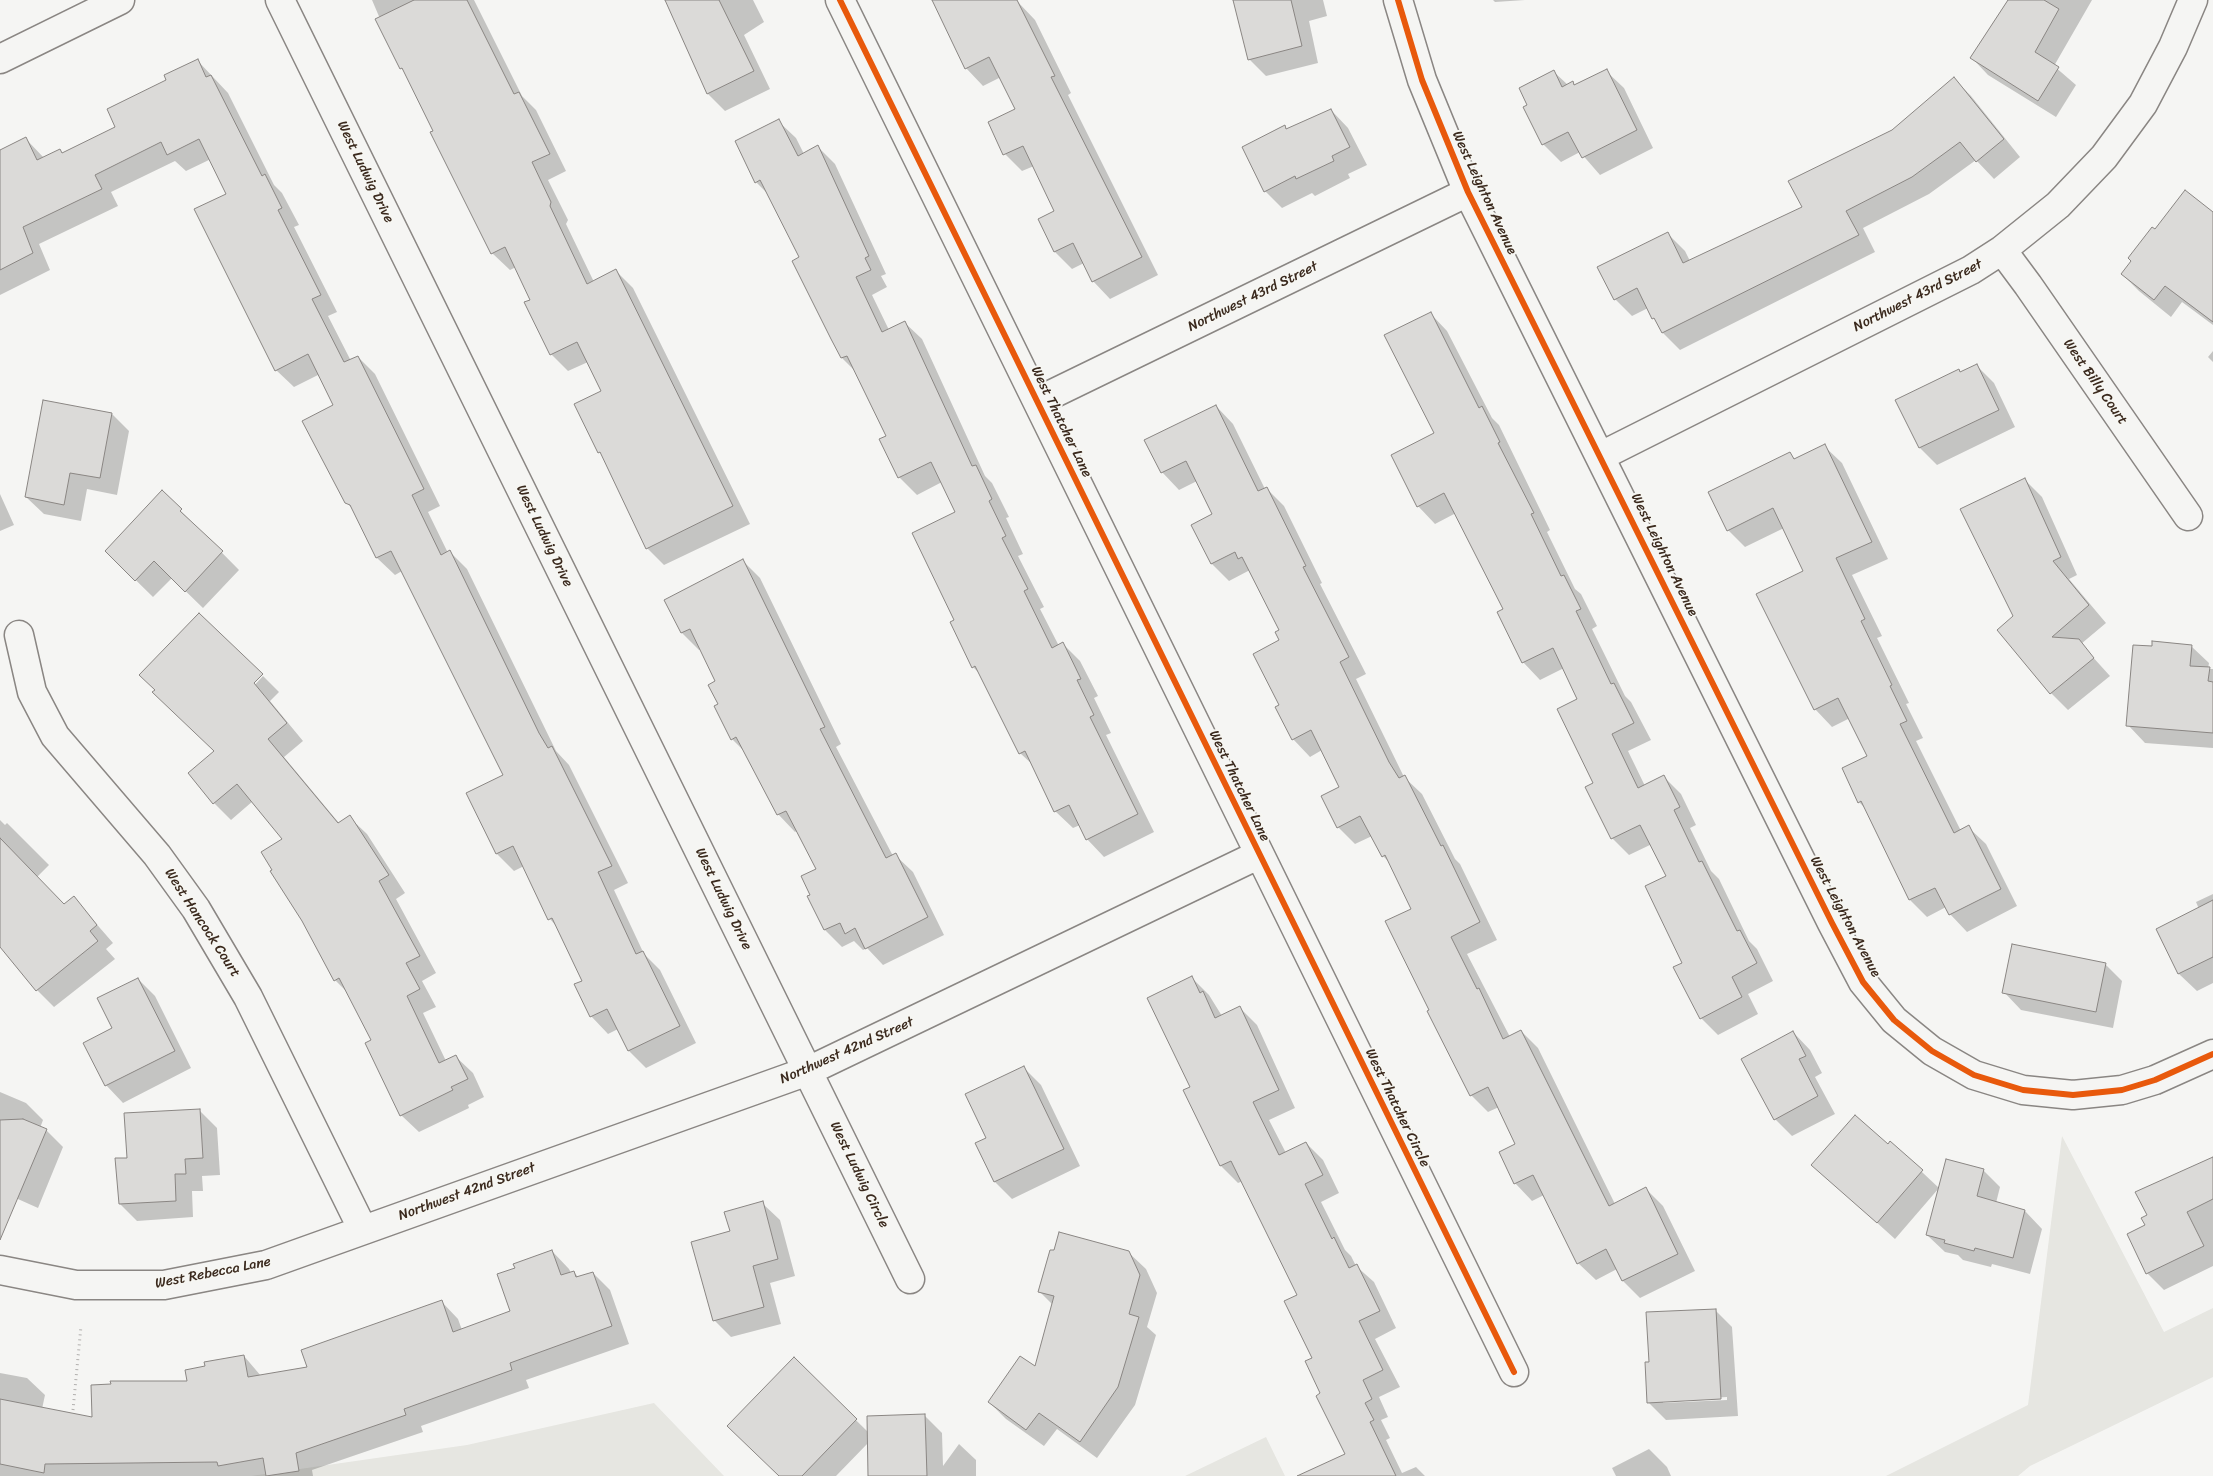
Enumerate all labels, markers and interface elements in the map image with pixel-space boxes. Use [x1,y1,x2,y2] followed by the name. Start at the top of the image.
[333,118,397,226] street label: West Ludwig Drive
[1448,128,1520,258] street label: West Leighton Avenue
[1851,256,1985,336] street label: Northwest 43rd Street
[1185,258,1321,336] street label: Northwest 43rd Street
[2059,336,2131,428] street label: West Billy Court
[1027,364,1095,480] street label: West Thatcher Lane
[512,482,576,590] street label: West Ludwig Drive
[1627,491,1701,619] street label: West Leighton Avenue
[1205,728,1273,844] street label: West Thatcher Lane
[691,845,755,953] street label: West Ludwig Drive
[1806,854,1884,980] street label: West Leighton Avenue
[161,866,243,980] street label: West Hancock Court
[777,1014,917,1088] street label: Northwest 42nd Street
[1361,1046,1433,1170] street label: West Thatcher Circle
[826,1119,892,1231] street label: West Ludwig Circle
[396,1159,538,1225] street label: Northwest 42nd Street
[154,1254,272,1292] street label: West Rebecca Lane

